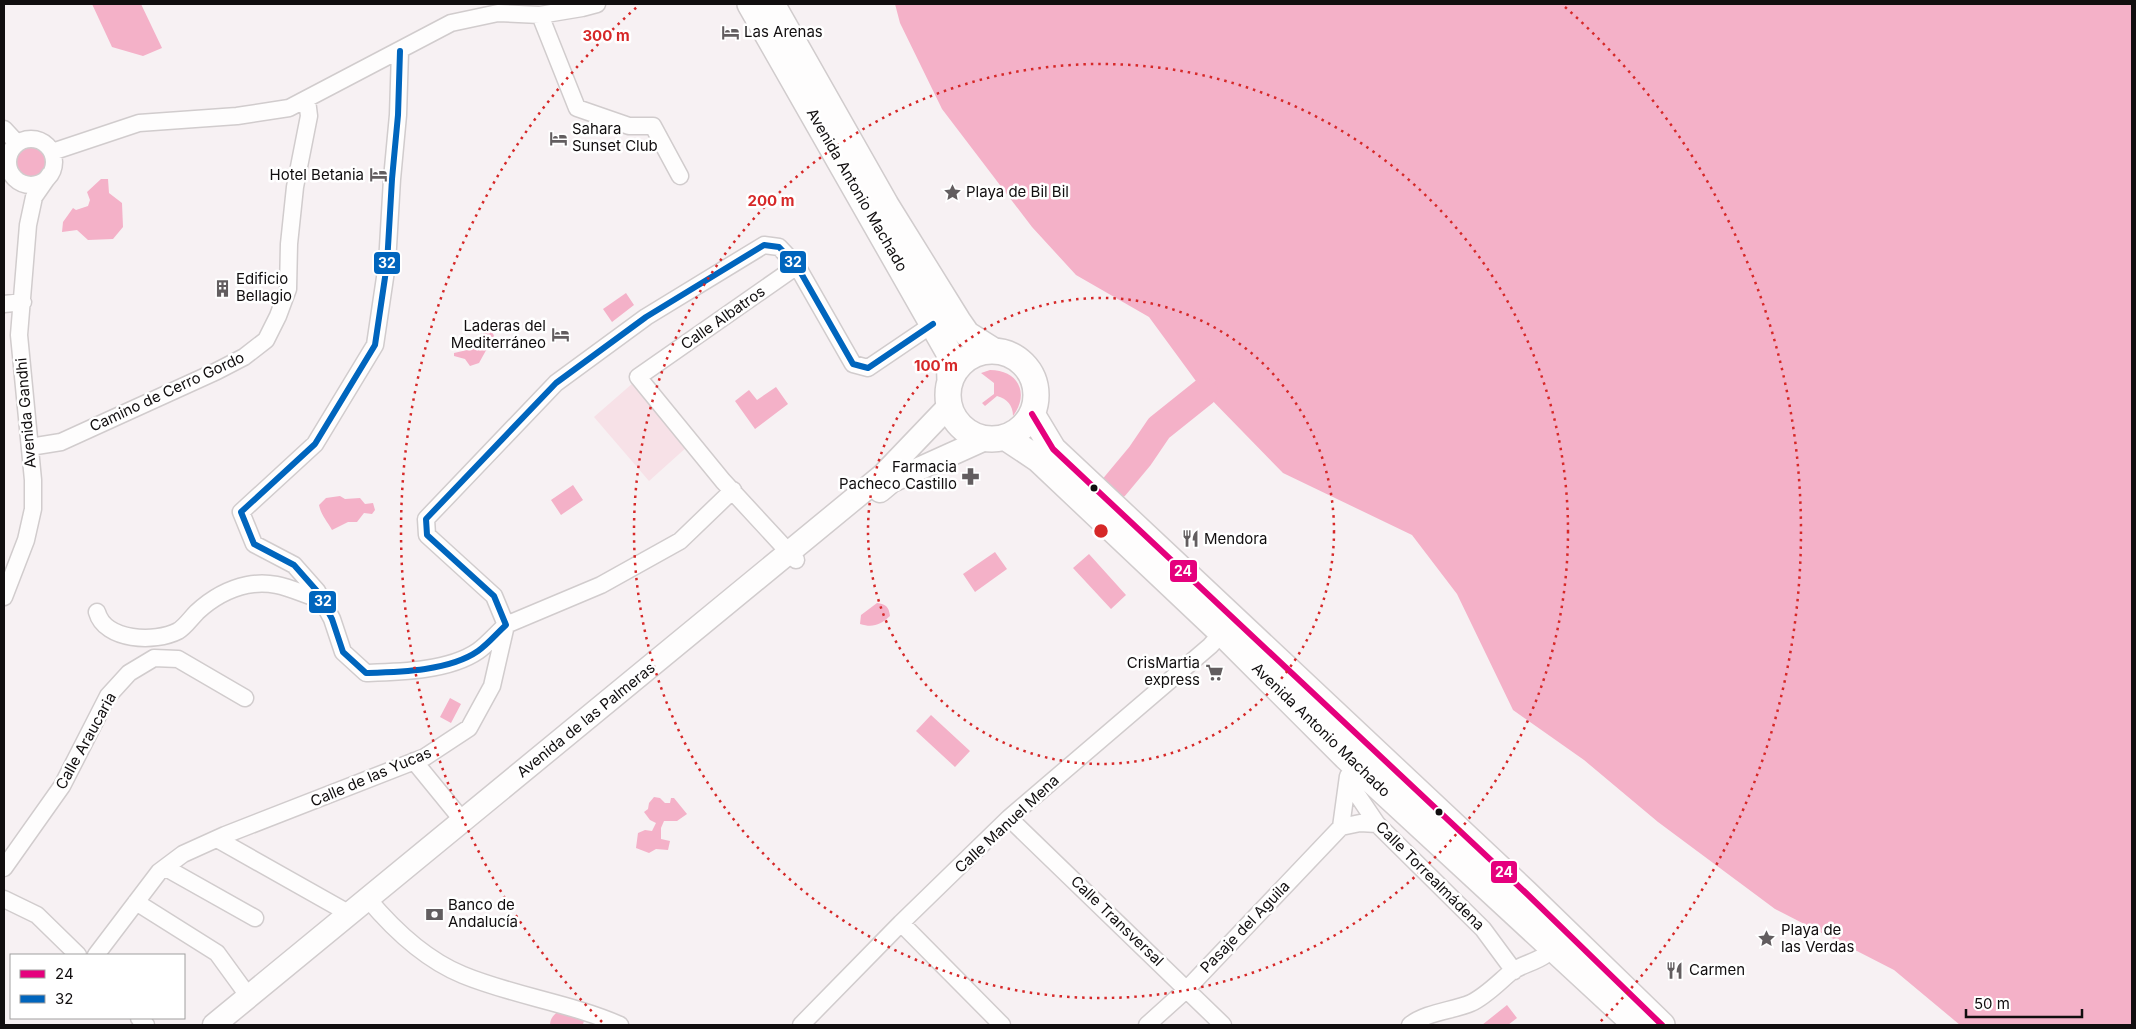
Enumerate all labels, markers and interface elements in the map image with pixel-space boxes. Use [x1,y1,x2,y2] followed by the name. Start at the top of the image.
[720,22,740,42] hotel icon: Las Arenas
[744,22,823,41] place label: Las Arenas
[582,26,630,45] text: 300 m
[803,105,912,275] street label: Avenida Antonio Machado
[572,119,658,155] place label: Sahara Sunset Club
[548,128,568,148] hotel icon: Sahara Sunset Club
[270,165,364,184] place label: Hotel Betania
[368,165,388,185] hotel icon: Hotel Betania
[942,182,962,202] place icon: Playa de Bil Bil
[966,182,1069,201] place label: Playa de Bil Bil
[748,191,794,210] text: 200 m
[779,250,807,274] line badge: 32
[373,251,401,275] line badge: 32
[784,253,802,270] text: 32
[378,254,396,271] text: 32
[236,269,292,305] place label: Edificio Bellagio
[212,278,232,298] building icon: Edificio Bellagio
[677,281,769,354] street label: Calle Albatros
[451,316,546,352] place label: Laderas del Mediterráneo
[550,325,570,345] hotel icon: Laderas del Mediterráneo
[86,347,247,436] street label: Camino de Cerro Gordo
[914,356,958,375] text: 100 m
[11,357,40,469] street label: Avenida Gandhi
[839,457,957,493] place label: Farmacia Pacheco Castillo
[961,466,981,486] pharmacy icon: Farmacia Pacheco Castillo
[1089,483,1099,493] unlabelled marker
[1092,522,1110,540] centre of rings
[1180,529,1200,549] restaurant icon: Mendora
[1204,529,1267,548] place label: Mendora
[1169,559,1198,583] line badge: 24
[1174,562,1192,579] text: 24
[308,590,337,614] line badge: 32
[314,592,332,609] text: 32
[1127,653,1200,689] place label: CrisMartia express
[513,658,659,781] street label: Avenida de las Palmeras
[1248,658,1395,801] street label: Avenida Antonio Machado
[1204,662,1224,682] supermarket icon: CrisMartia express
[51,689,120,793] street label: Calle Araucaria
[308,742,434,811] street label: Calle de las Yucas
[951,770,1063,877] street label: Calle Manuel Mena
[1434,807,1444,817] unlabelled marker
[1372,817,1489,934] street label: Calle Torrealmádena
[1490,860,1518,884] line badge: 24
[1495,863,1513,880] text: 24
[1067,872,1168,970] street label: Calle Transversal
[1196,877,1293,977] street label: Pasaje del Aguila
[448,895,518,931] place label: Banco de Andalucía
[424,904,444,924] bank icon: Banco de Andalucía
[1781,920,1855,956] place label: Playa de las Verdas
[1757,929,1777,949] place icon: Playa de las Verdas
[10,954,185,1019] legend
[1665,960,1685,980] restaurant icon: Carmen
[1689,960,1745,979] place label: Carmen
[55,964,74,983] text: 24
[1966,986,2082,1018] scale bar
[55,989,73,1008] text: 32
[1974,994,2010,1013] text: 50 m

